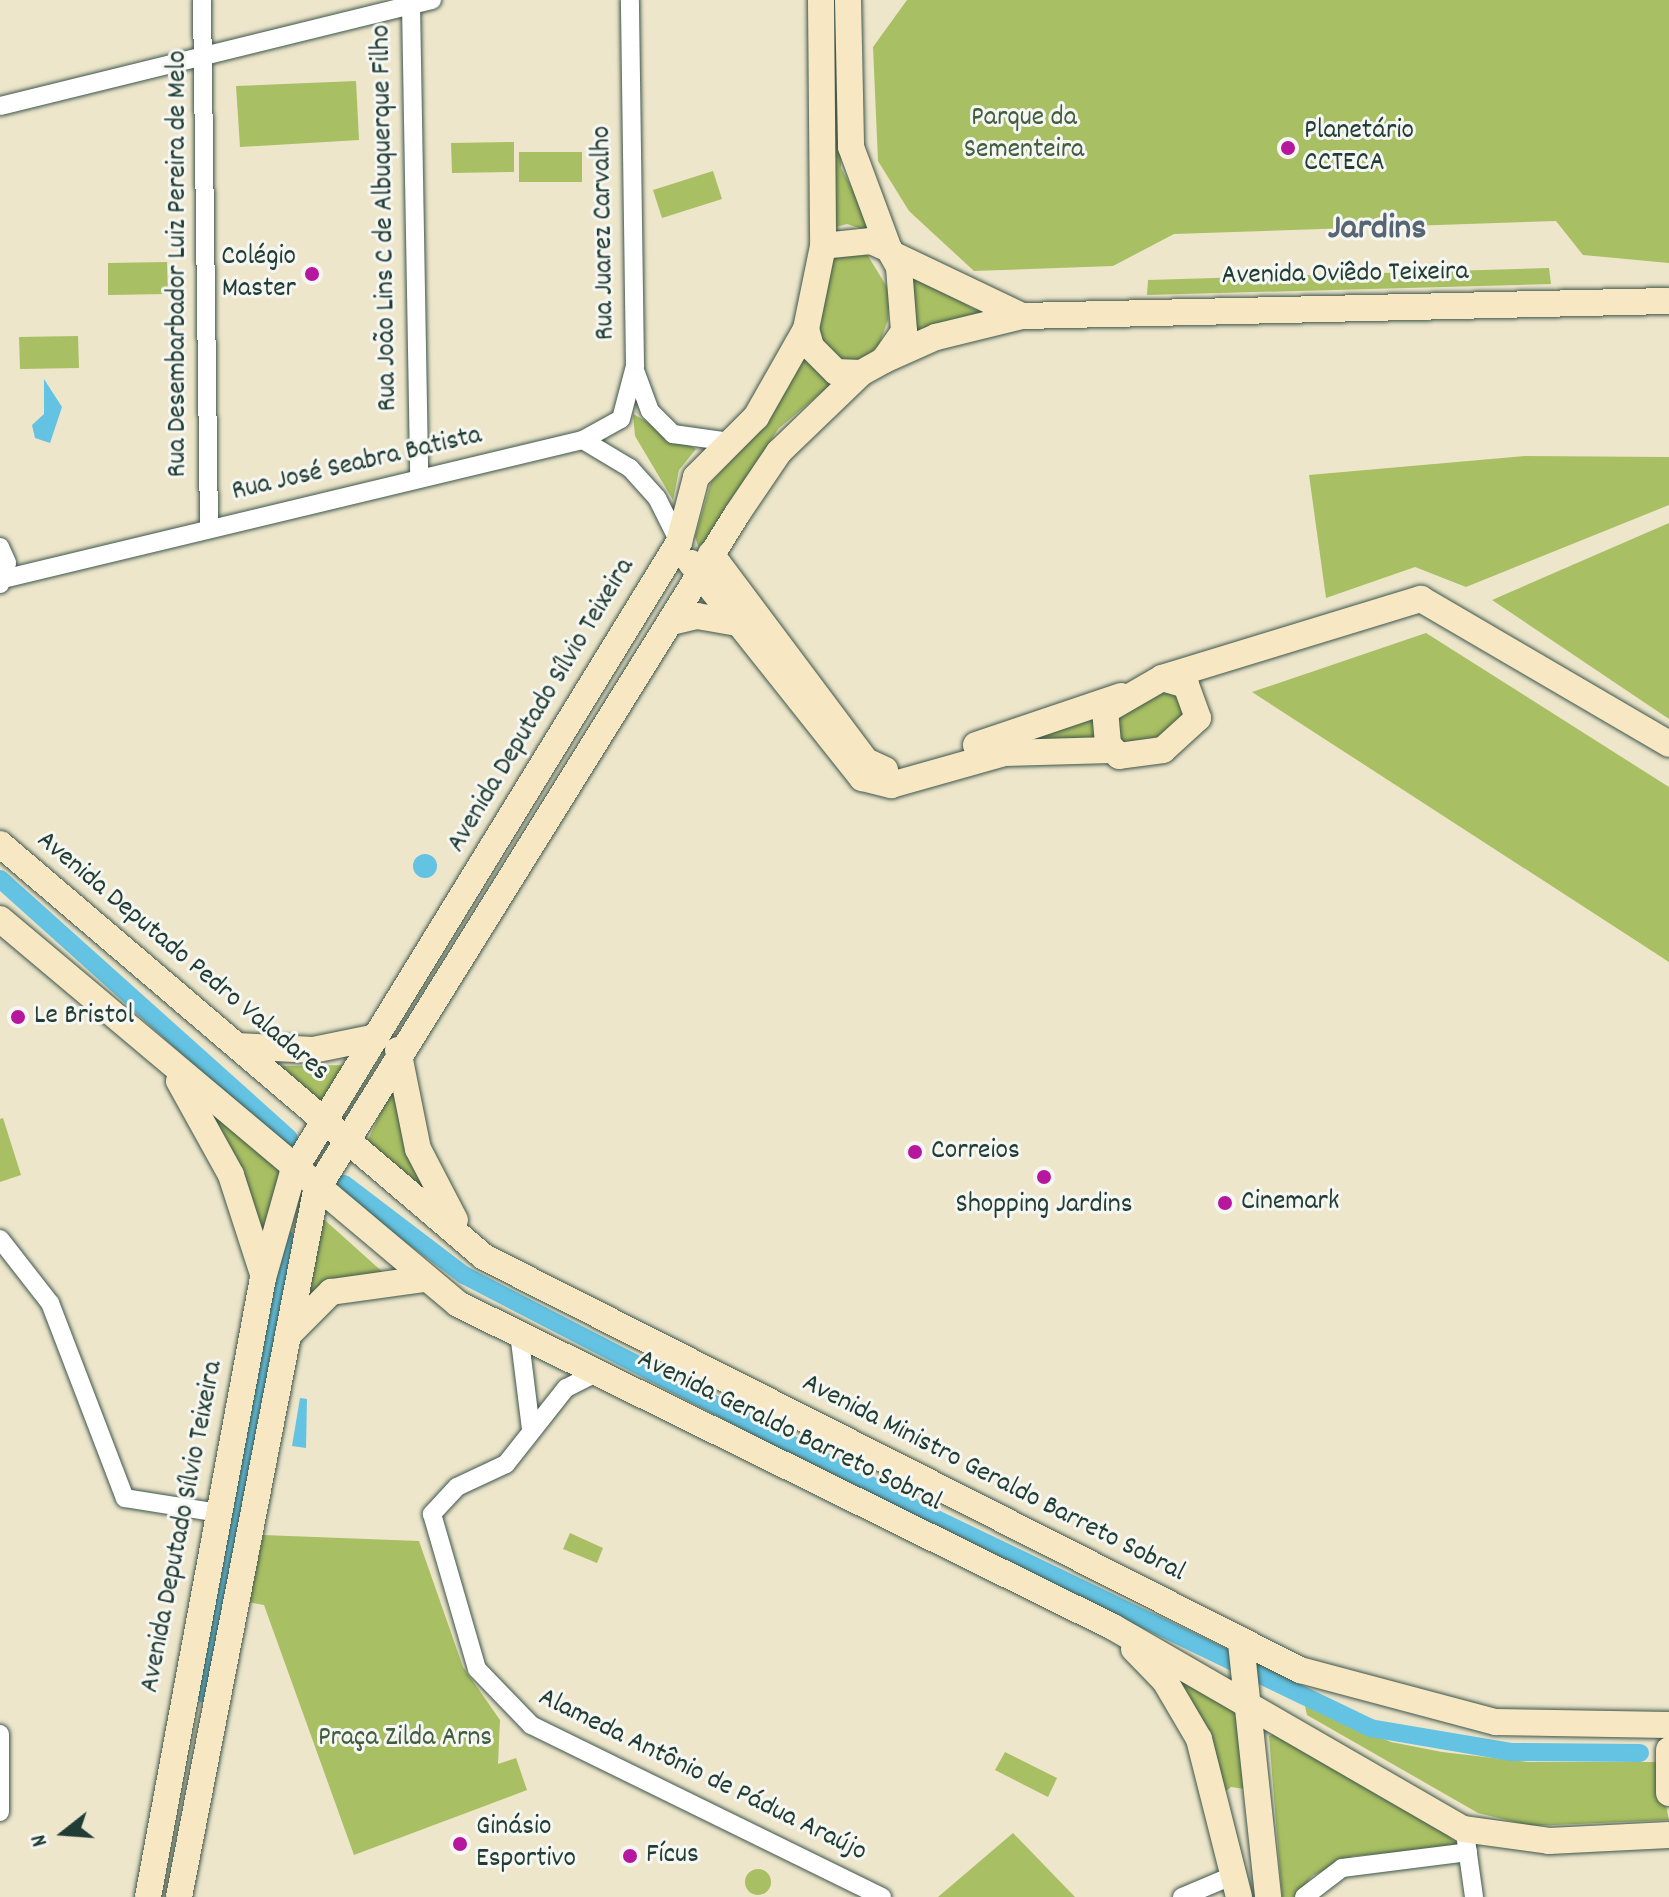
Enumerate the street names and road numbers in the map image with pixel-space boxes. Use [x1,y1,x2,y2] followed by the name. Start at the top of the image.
[366,24,406,412] street label: Rua João Lins C de Albuquerque Filho
[162,51,196,477] street label: Rua Desembarbador Luiz Pereira de Melo
[586,125,624,341] street label: Rua Juarez Carvalho
[1221,256,1469,294] street label: Avenida Oviêdo Teixeira
[229,420,485,510] street label: Rua José Seabra Batista
[441,553,643,859] street label: Avenida Deputado Sílvio Teixeira
[29,825,335,1089] street label: Avenida Deputado Pedro Valadares
[631,1344,947,1520] street label: Avenida Geraldo Barreto Sobral
[134,1358,232,1696] street label: Avenida Deputado Sílvio Teixeira
[796,1367,1190,1591] street label: Avenida Ministro Geraldo Barreto Sobral
[532,1682,872,1870] street label: Alameda Antônio de Pádua Araújo

